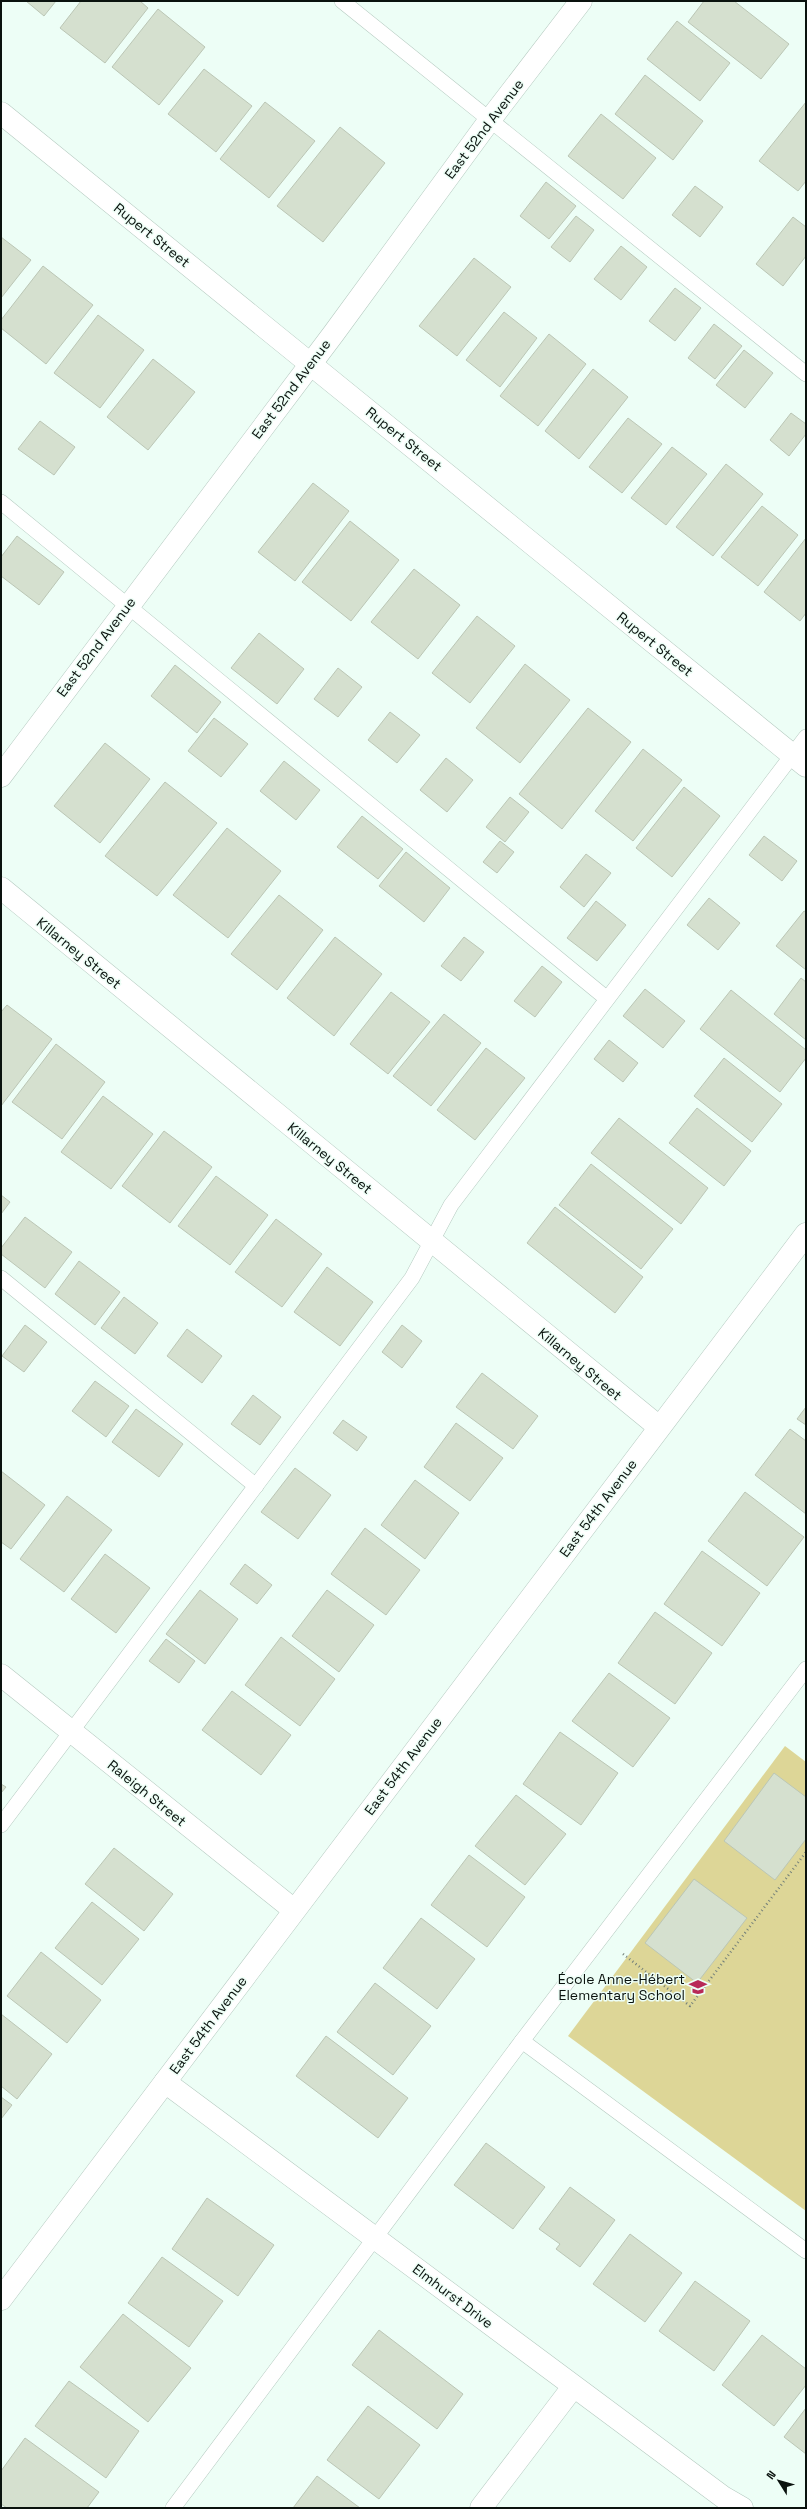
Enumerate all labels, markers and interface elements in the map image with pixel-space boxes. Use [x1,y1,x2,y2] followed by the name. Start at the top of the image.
[441,76,527,182] street label: East 52nd Avenue
[110,199,194,271] street label: Rupert Street
[248,336,334,442] street label: East 52nd Avenue
[362,403,446,475] street label: Rupert Street
[53,594,139,700] street label: East 52nd Avenue
[613,608,697,680] street label: Rupert Street
[33,913,125,993] street label: Killarney Street
[284,1118,376,1198] street label: Killarney Street
[534,1324,626,1404] street label: Killarney Street
[555,1455,641,1561] street label: East 54th Avenue
[360,1713,446,1819] street label: East 54th Avenue
[104,1756,190,1830] street label: Raleigh Street
[558,1970,685,2004] place label: École Anne-Hébert Elementary School
[165,1972,251,2078] street label: East 54th Avenue
[688,1977,708,1997] school or university icon: École Anne-Hébert Elementary School
[409,2260,497,2332] street label: Elmhurst Drive
[759,2461,799,2501] north arrow
[763,2468,779,2482] text: N

